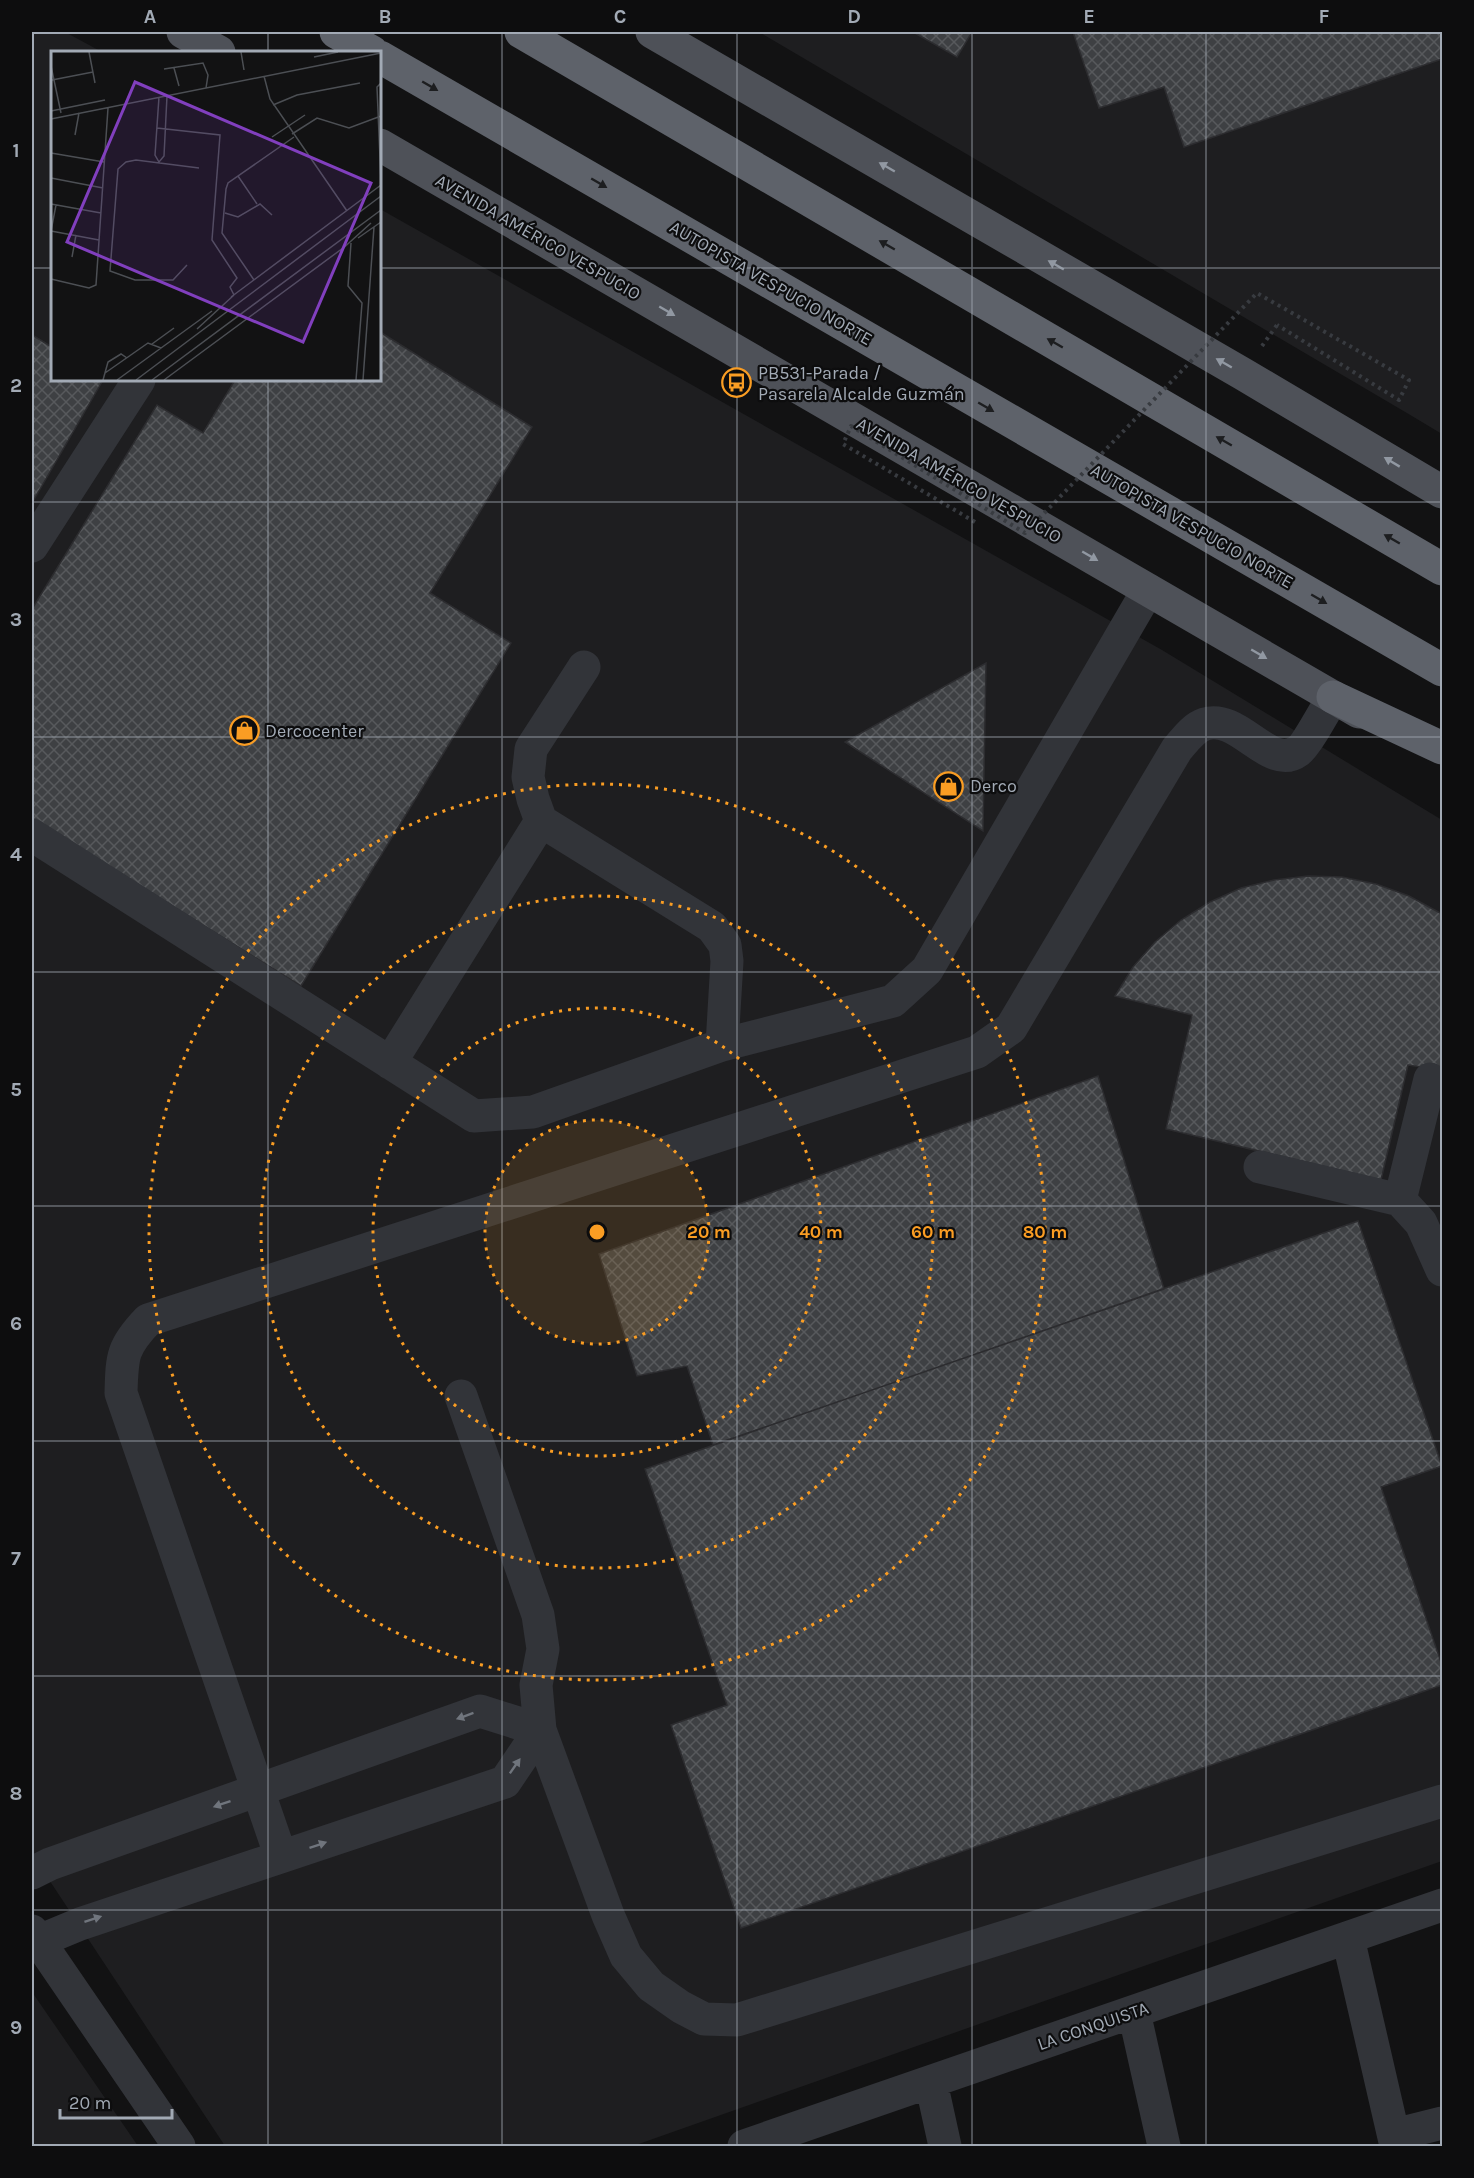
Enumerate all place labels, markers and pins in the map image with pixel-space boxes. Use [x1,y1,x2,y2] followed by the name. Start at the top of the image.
[758,362,965,405] place label: PB531-Parada / Pasarela Alcalde Guzmán
[721,367,753,399] bus stop icon: PB531-Parada / Pasarela Alcalde Guzmán
[228,715,260,747] shop icon: Dercocenter
[265,720,364,742] place label: Dercocenter
[933,770,965,802] shop icon: Derco
[970,775,1017,797] place label: Derco
[587,1222,607,1242] centre of rings

